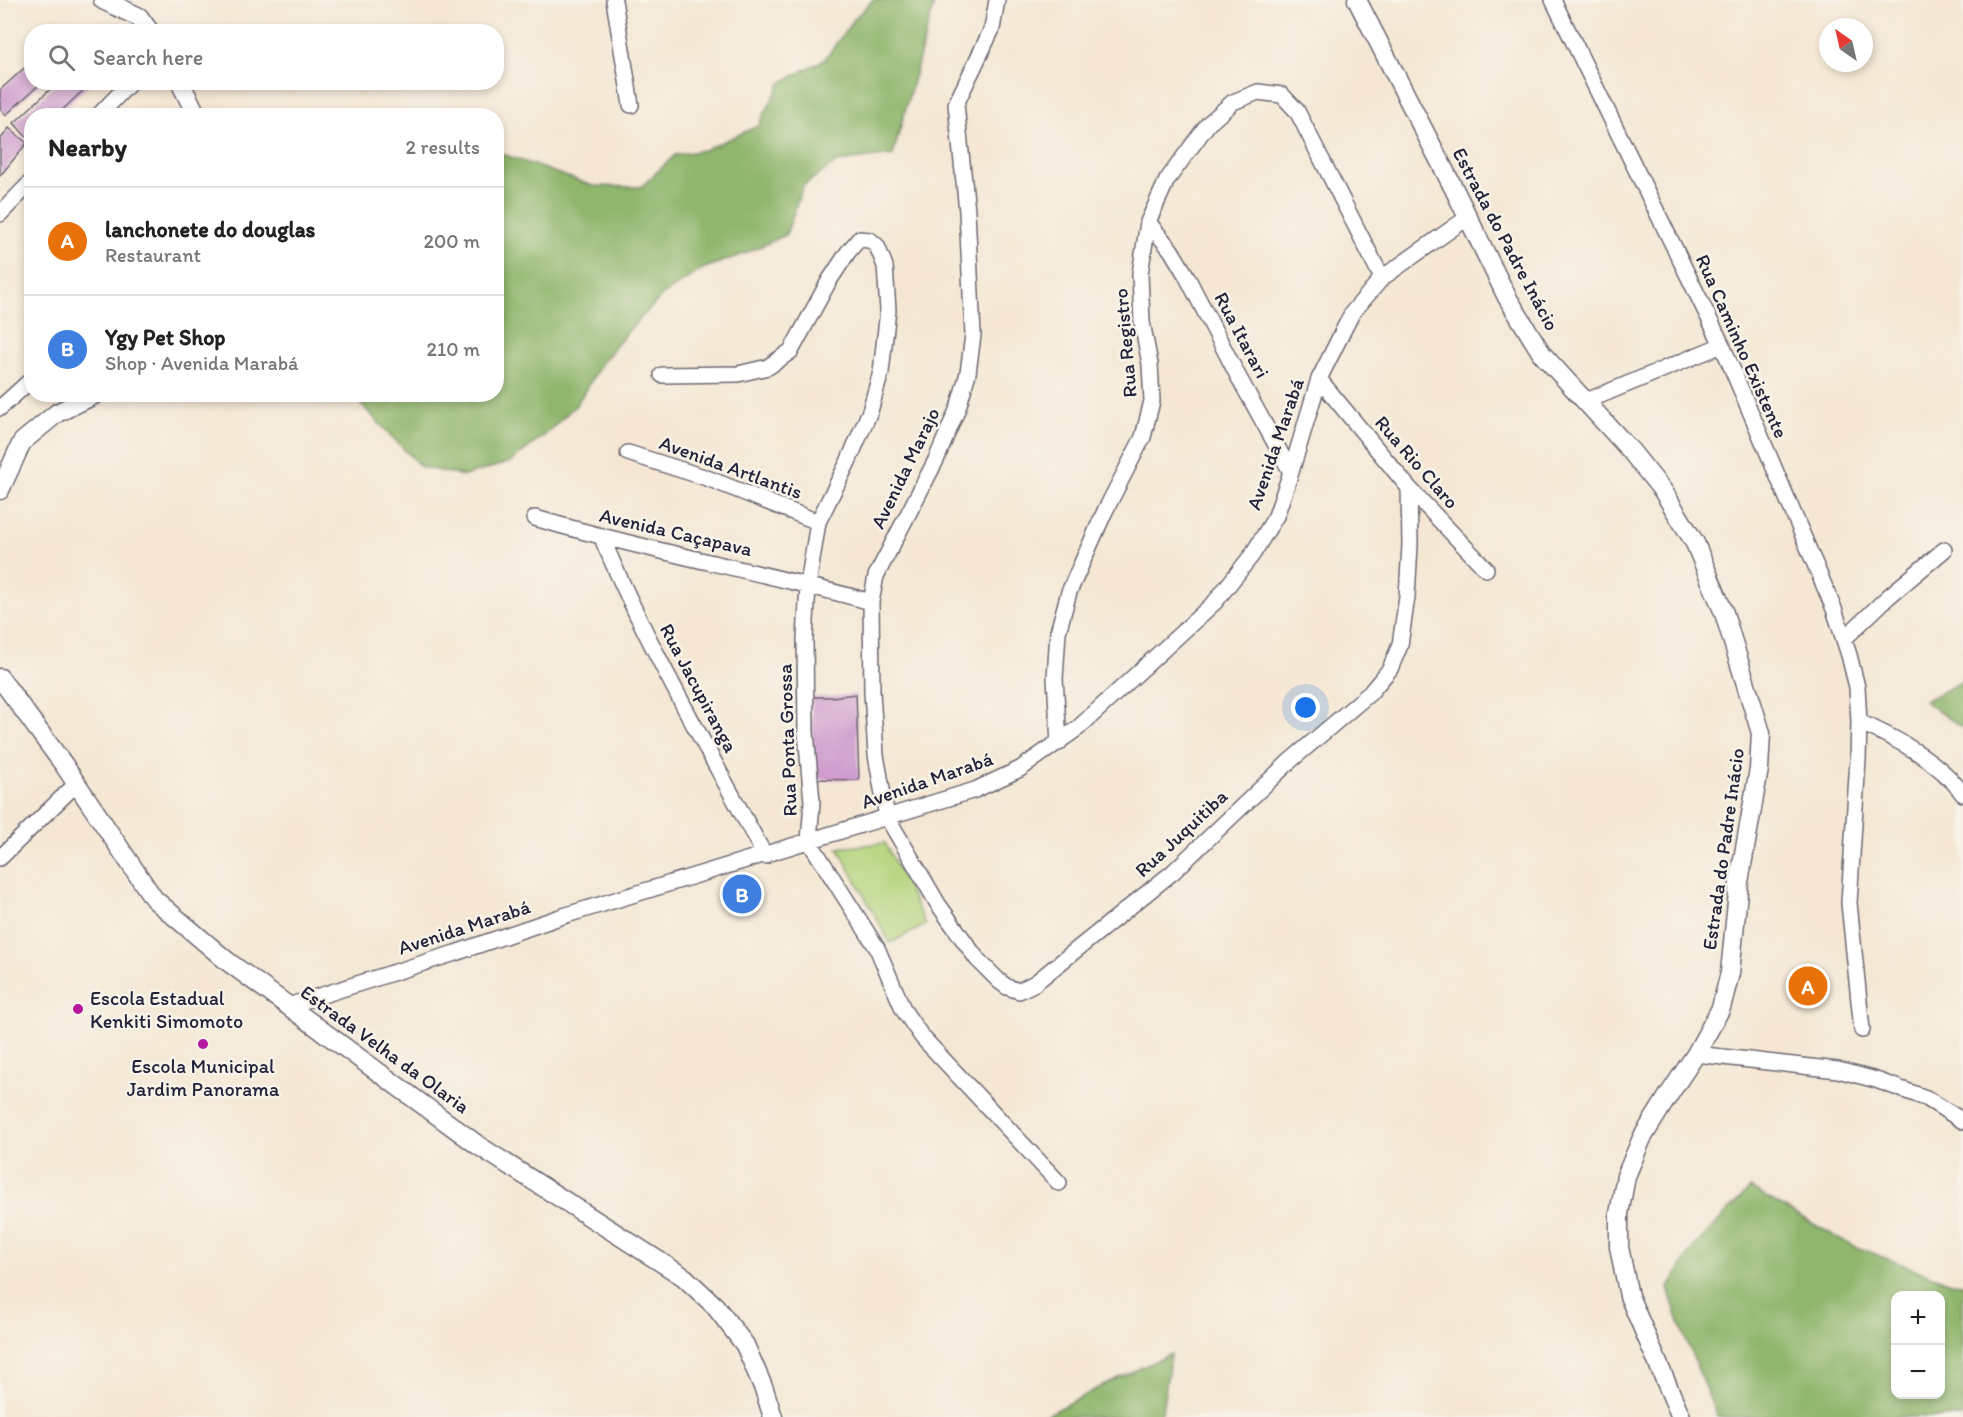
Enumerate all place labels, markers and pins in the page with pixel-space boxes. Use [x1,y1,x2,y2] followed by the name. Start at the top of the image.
[722,872,762,916] pin: B
[1788,964,1828,1008] pin: A
[90,986,243,1033] place label: Escola Estadual Kenkiti Simomoto
[71,1002,85,1016] marker: Escola Estadual Kenkiti Simomoto
[196,1037,210,1051] marker: Escola Municipal Jardim Panorama
[127,1054,280,1101] place label: Escola Municipal Jardim Panorama

